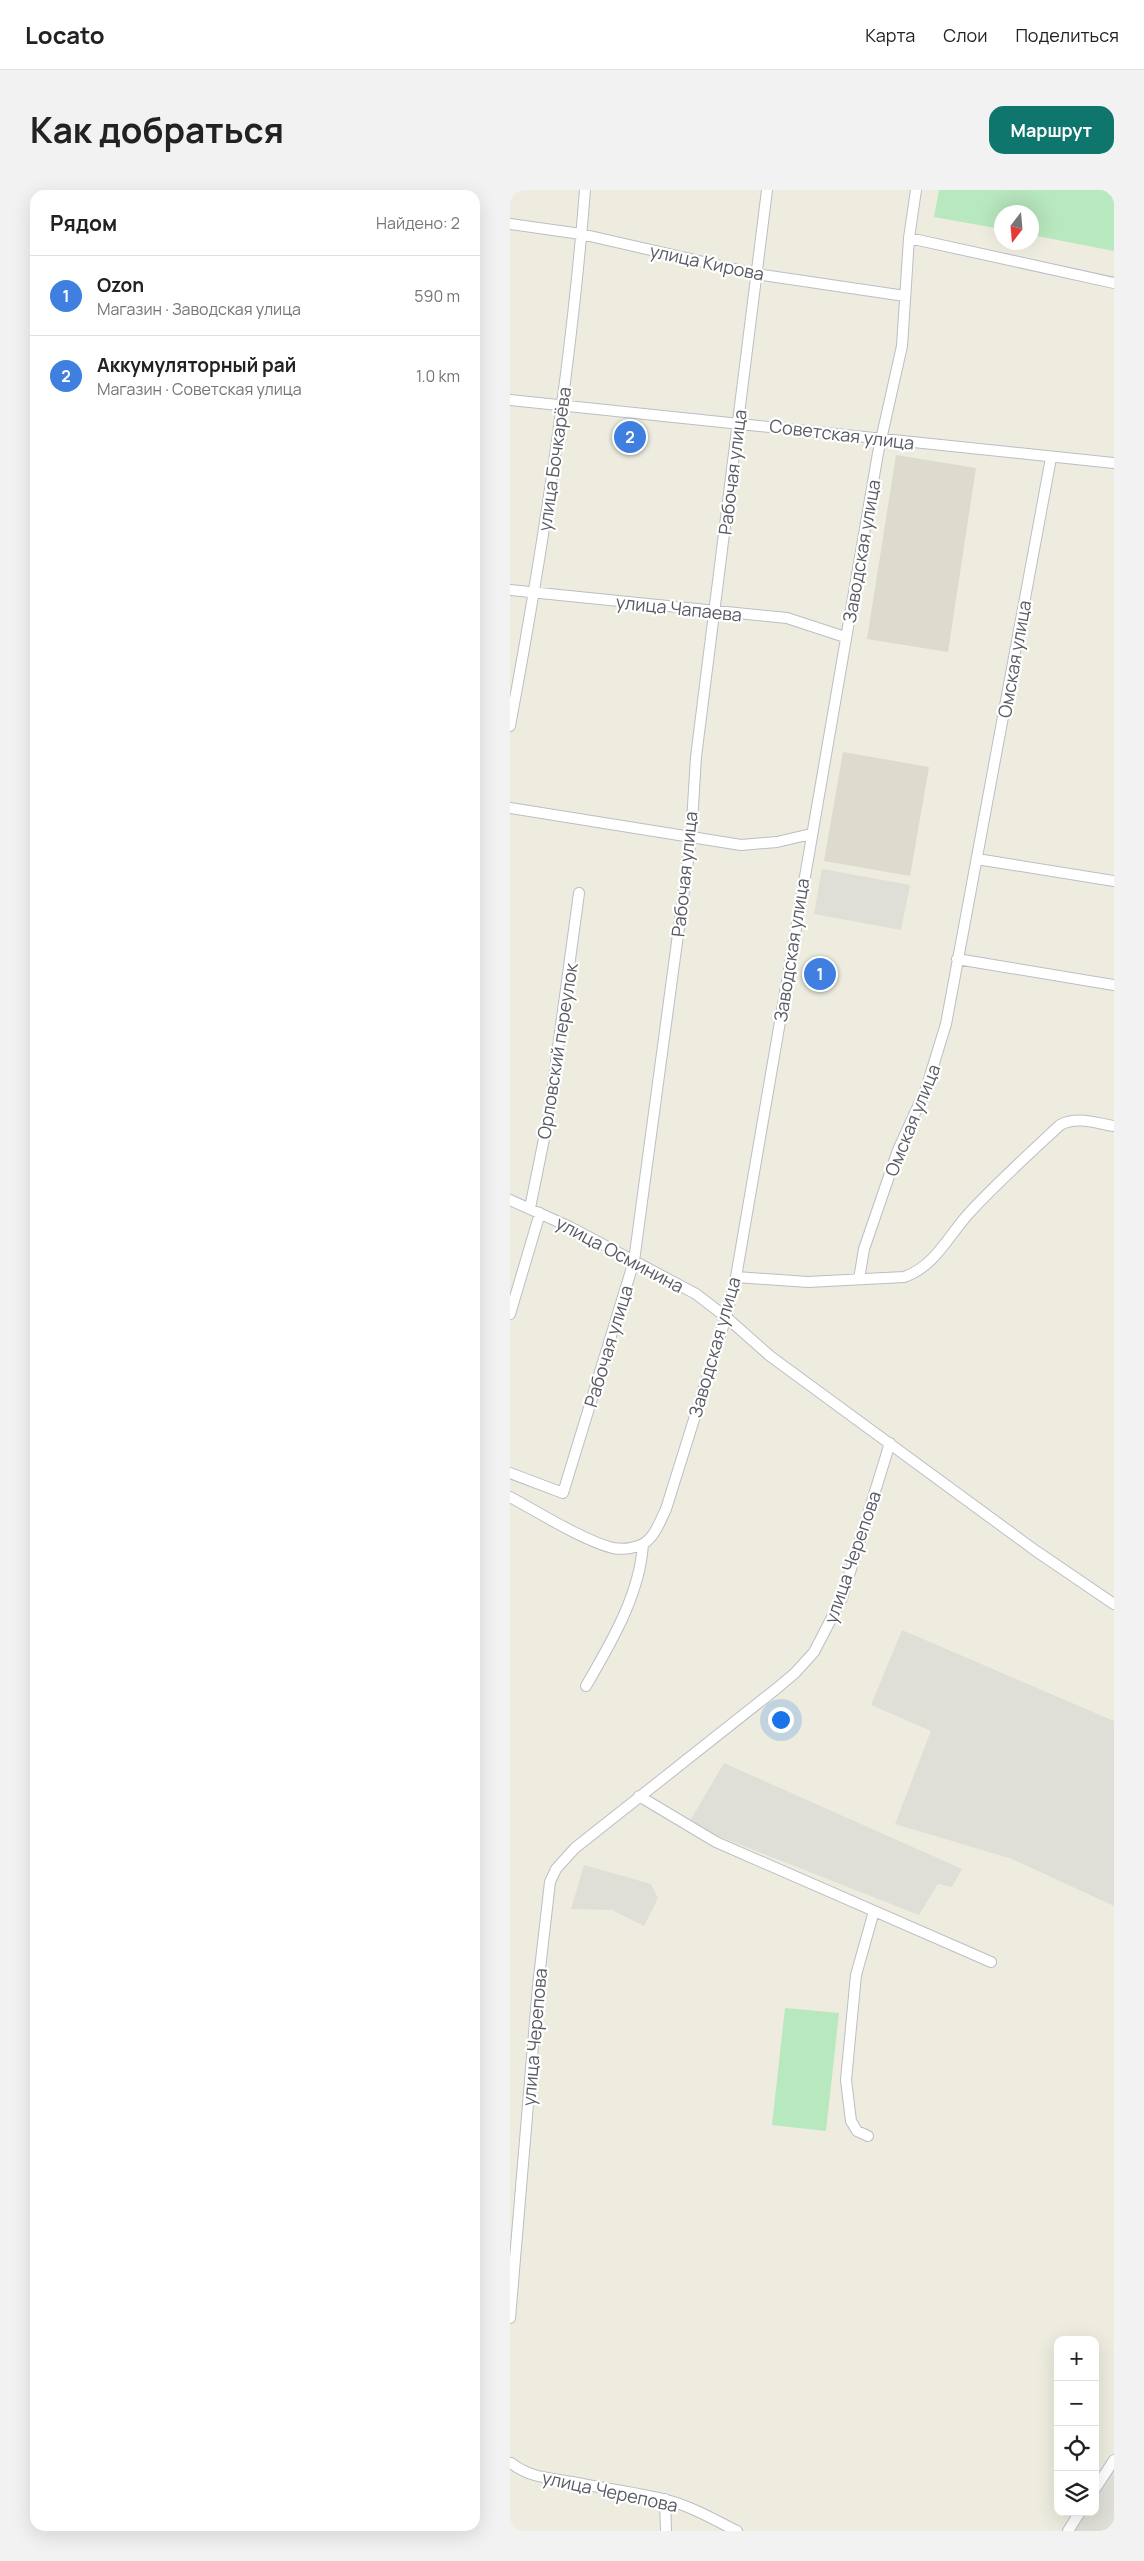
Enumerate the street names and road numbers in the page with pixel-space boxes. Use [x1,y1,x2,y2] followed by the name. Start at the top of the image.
[648,238,766,286] street label: улица Кирова
[532,385,576,533] street label: улица Бочкарёва
[712,408,752,536] street label: Рабочая улица
[768,413,916,455] street label: Советская улица
[837,477,885,625] street label: Заводская улица
[615,589,743,627] street label: улица Чапаева
[992,598,1036,720] street label: Омская улица
[665,810,703,938] street label: Рабочая улица
[768,876,814,1024] street label: Заводская улица
[531,960,583,1141] street label: Орловский переулок
[879,1060,945,1180] street label: Омская улица
[552,1210,688,1298] street label: улица Осминина
[682,1274,746,1420] street label: Заводская улица
[578,1282,638,1410] street label: Рабочая улица
[818,1488,886,1626] street label: улица Черепова
[516,1967,552,2107] street label: улица Черепова
[540,2465,680,2517] street label: улица Черепова

